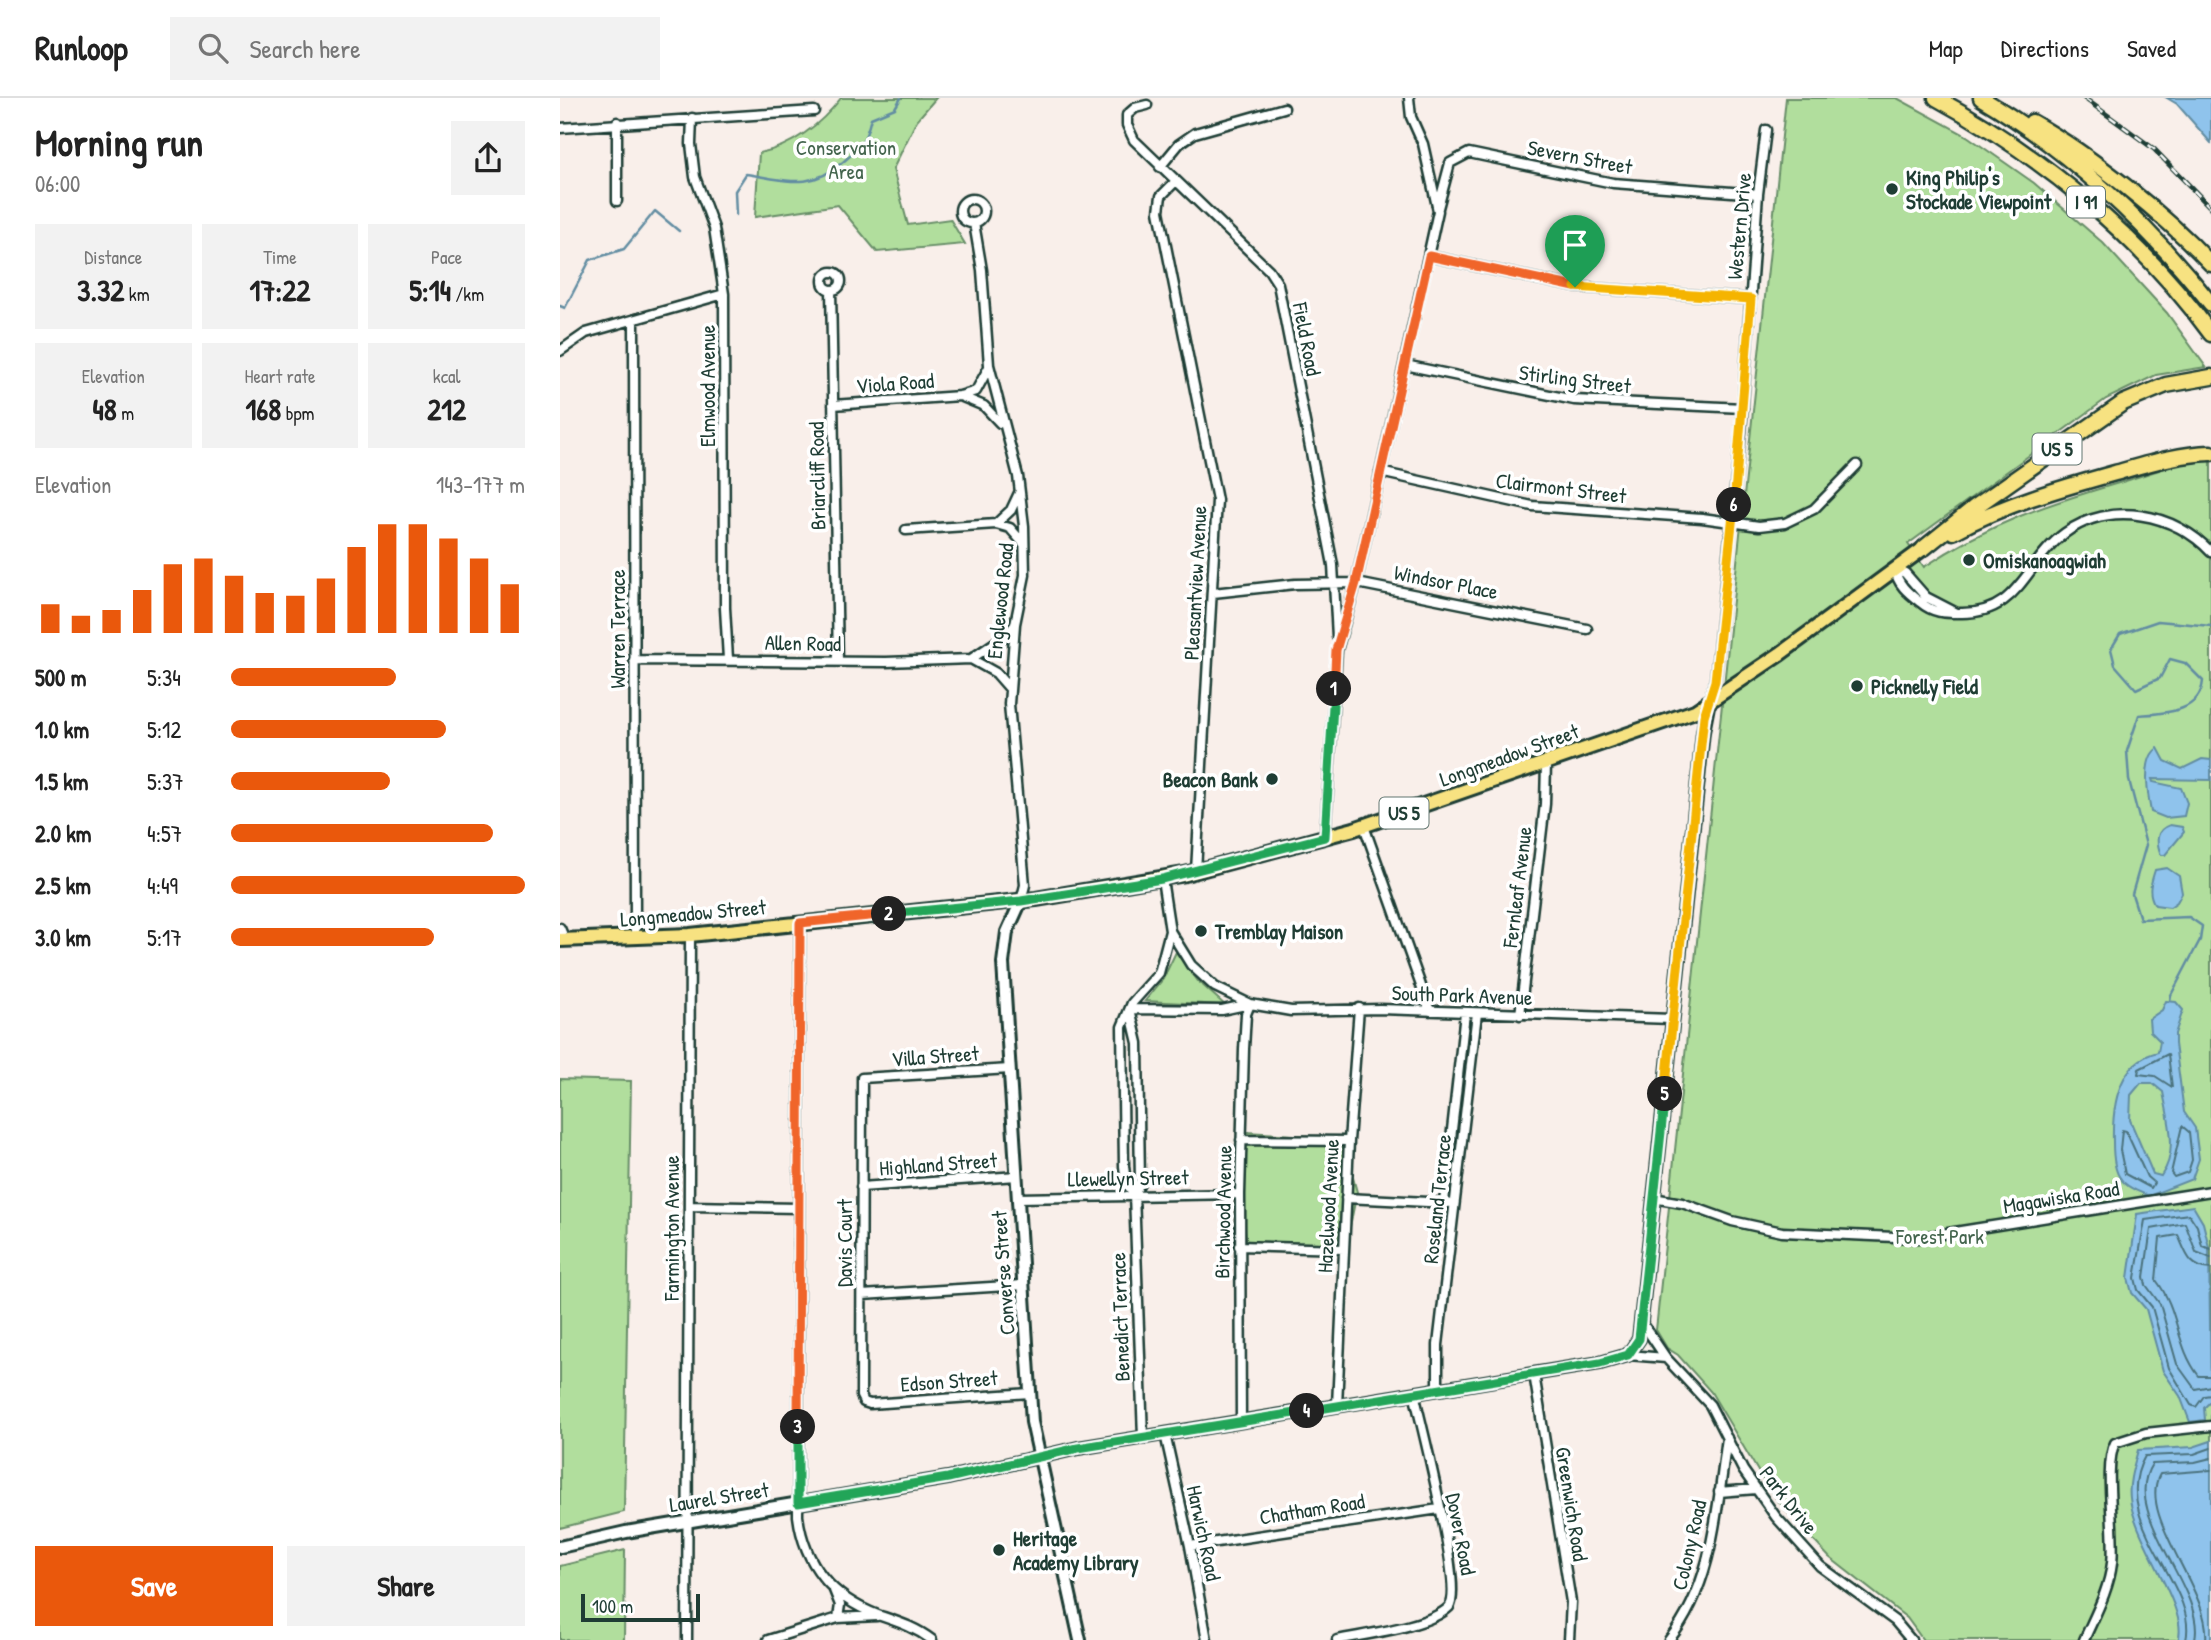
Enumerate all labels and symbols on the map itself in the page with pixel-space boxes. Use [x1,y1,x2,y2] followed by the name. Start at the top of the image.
[796,133,896,186] park label: Conservation Area
[1525,133,1636,181] street label: Severn Street
[1906,163,2052,217] place label: King Philip's Stockade Viewpoint
[1720,171,1758,281] street label: Western Drive
[1884,181,1900,197] marker: King Philip's Stockade Viewpoint
[2067,186,2105,218] road number: I 91
[1545,215,1605,287] pin
[1286,299,1328,378] street label: Field Road
[693,325,722,447] street label: Elmwood Avenue
[1517,358,1633,400] street label: Stirling Street
[855,366,935,400] street label: Viola Road
[802,422,832,530] street label: Briarcliff Road
[2032,434,2082,464] road number: US 5
[1494,466,1629,510] street label: Clairmont Street
[1716,488,1752,522] pin: 6
[1176,505,1214,661] street label: Pleasantview Avenue
[980,542,1020,660] street label: Englewood Road
[1983,546,2106,576] place label: Omiskanoagwiah
[1961,552,1977,568] marker: Omiskanoagwiah
[1392,558,1500,606] street label: Windsor Place
[603,569,632,689] street label: Warren Terrace
[765,628,841,658] street label: Allen Road
[1316,672,1352,706] pin: 1
[1871,672,1979,702] place label: Picknelly Field
[1849,678,1865,694] marker: Picknelly Field
[1435,716,1583,794] street label: Longmeadow Street
[1163,765,1258,794] place label: Beacon Bank
[1264,771,1280,787] marker: Beacon Bank
[1380,798,1428,828] road number: US 5
[1495,825,1539,950] street label: Fernleaf Avenue
[619,892,768,934] street label: Longmeadow Street
[872,896,906,932] pin: 2
[1214,917,1343,947] place label: Tremblay Maison
[1193,923,1209,939] marker: Tremblay Maison
[1391,978,1533,1012] street label: South Park Avenue
[890,1038,980,1074] street label: Villa Street
[1648,1076,1682,1112] pin: 5
[1416,1133,1458,1265] street label: Roseland Terrace
[1310,1138,1346,1274] street label: Hazelwood Avenue
[878,1145,999,1183] street label: Highland Street
[1207,1145,1239,1279] street label: Birchwood Avenue
[657,1155,686,1302] street label: Farmington Avenue
[1067,1162,1190,1194] street label: Llewellyn Street
[2001,1174,2121,1220] street label: Magawiska Road
[830,1198,859,1287] street label: Davis Court
[984,1209,1022,1336] street label: Converse Street
[1895,1222,1984,1251] park label: Forest Park
[1103,1252,1137,1382] street label: Benedict Terrace
[899,1363,999,1399] street label: Edson Street
[1290,1394,1324,1428] pin: 4
[780,1410,816,1444] pin: 3
[1549,1445,1595,1563] street label: Greenwich Road
[1753,1460,1825,1540] street label: Park Drive
[667,1475,772,1519] street label: Laurel Street
[1180,1483,1228,1583] street label: Harwich Road
[1257,1486,1367,1532] street label: Chatham Road
[1439,1491,1483,1577] street label: Dover Road
[1665,1497,1713,1593] street label: Colony Road
[1013,1524,1139,1578] place label: Heritage Academy Library
[991,1542,1007,1558] marker: Heritage Academy Library
[581,1591,700,1623] scale bar

